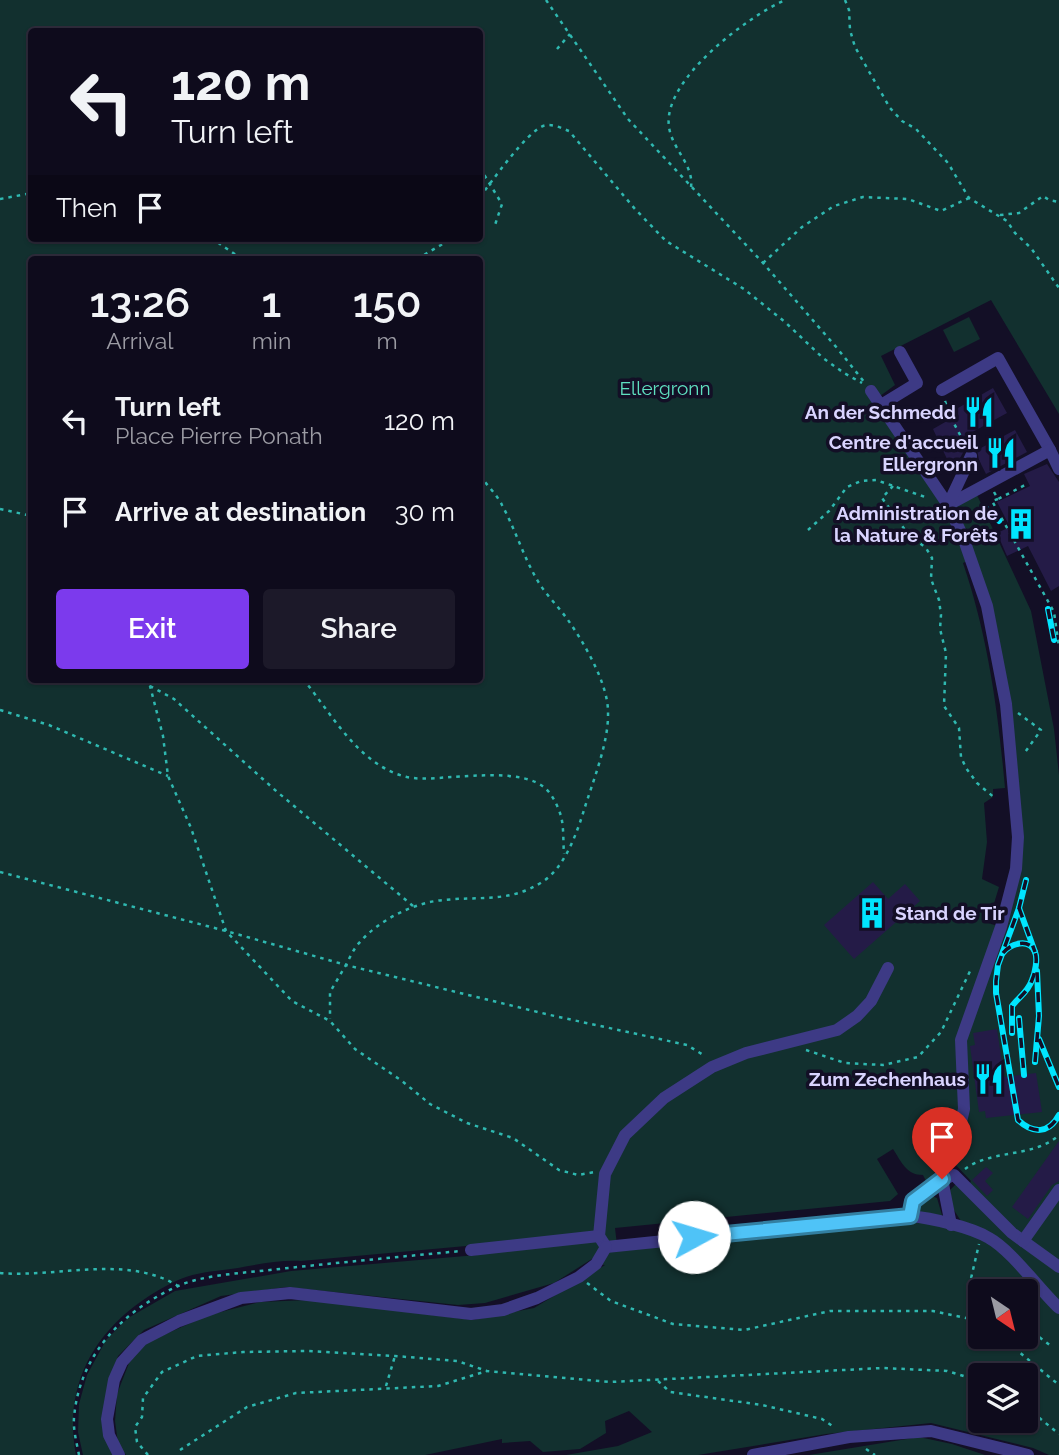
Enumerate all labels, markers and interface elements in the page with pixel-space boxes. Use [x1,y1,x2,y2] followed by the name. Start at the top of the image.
[171,54,310,111] text: 120 m
[56,56,147,147] icon: left
[171,113,293,150] text: Turn left
[131,189,169,227] icon: arrive
[56,193,117,223] text: Then
[89,278,190,327] text: 13:26
[262,278,281,327] text: 1
[353,278,422,327] text: 150
[106,327,174,354] text: Arrival
[252,327,291,354] text: min
[377,327,398,354] text: m
[619,377,711,399] park label: Ellergronn
[115,392,221,422] text: Turn left
[962,395,996,429] restaurant icon: An der Schmedd
[805,401,956,423] place label: An der Schmedd
[56,402,94,440] icon: left
[384,406,455,436] text: 120 m
[115,422,323,449] text: Place Pierre Ponath
[829,431,979,475] place label: Centre d'accueil Ellergronn
[984,436,1018,470] restaurant icon: Centre d'accueil Ellergronn
[56,493,94,531] icon: arrive
[115,497,366,527] text: Arrive at destination
[395,497,455,527] text: 30 m
[834,502,998,546] place label: Administration de la Nature & Forêts
[1004,507,1038,541] building icon: Administration de la Nature & Forêts
[56,589,249,669] button: Exit
[263,589,455,669] button: Share
[855,896,889,930] building icon: Stand de Tir
[895,902,1005,924] place label: Stand de Tir
[972,1062,1006,1096] restaurant icon: Zum Zechenhaus
[809,1068,966,1090] place label: Zum Zechenhaus
[912,1107,972,1179] pin
[923,1118,961,1156] icon: arrive
[657,1200,731,1274] position arrow
[968,1279,1038,1349] north arrow
[968,1279,1038,1433] map controls
[968,1363,1038,1433] button: layers

